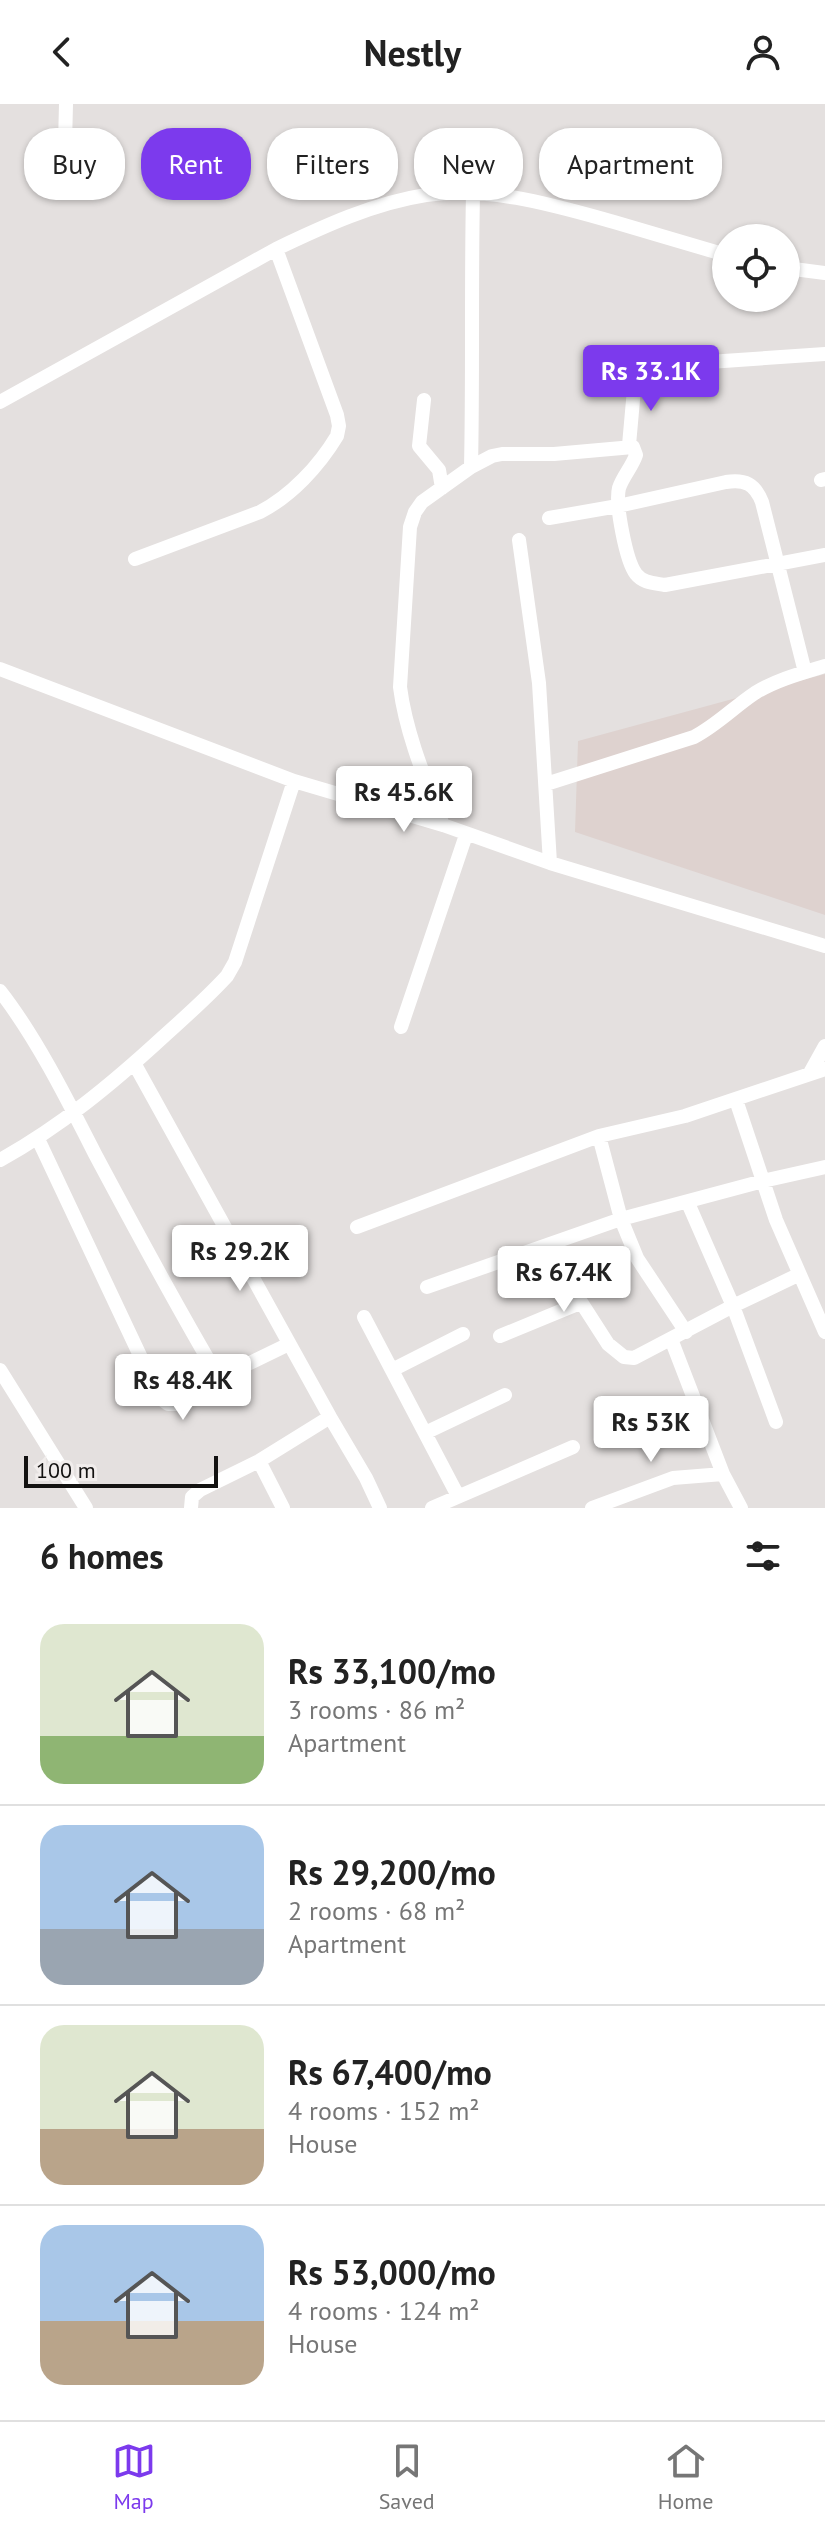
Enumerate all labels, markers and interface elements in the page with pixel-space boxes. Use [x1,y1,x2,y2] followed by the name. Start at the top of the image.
[364,29,461,76] text: Nestly
[40,30,84,74] icon: back
[741,30,785,74] icon: person
[24,128,125,200] chip: Buy
[141,128,251,200] chip: Rent
[267,128,398,200] chip: Filters
[414,128,523,200] chip: New
[539,128,722,200] chip: Apartment
[712,224,800,312] map controls
[712,224,800,312] button: locate
[568,345,734,413] pin: Rs 33.1K
[601,354,701,387] text: Rs 33.1K
[321,766,487,834] pin: Rs 45.6K
[354,775,454,808] text: Rs 45.6K
[157,1225,323,1293] pin: Rs 29.2K
[190,1234,290,1267] text: Rs 29.2K
[481,1246,647,1314] pin: Rs 67.4K
[516,1255,612,1288] text: Rs 67.4K
[100,1354,266,1422] pin: Rs 48.4K
[133,1363,233,1396] text: Rs 48.4K
[586,1396,716,1464] pin: Rs 53K
[612,1405,690,1438] text: Rs 53K
[24,1452,218,1488] scale bar
[36,1456,96,1484] text: 100 m
[40,1534,164,1578] text: 6 homes
[741,1534,785,1578] icon: filters
[288,1649,496,1693] text: Rs 33,100/mo
[104,1656,200,1752] icon: home
[288,1693,465,1726] text: 3 rooms · 86 m²
[288,1726,406,1759] text: Apartment
[288,1850,496,1894] text: Rs 29,200/mo
[104,1857,200,1953] icon: home
[288,1894,465,1927] text: 2 rooms · 68 m²
[288,1927,406,1960] text: Apartment
[288,2050,492,2094] text: Rs 67,400/mo
[104,2057,200,2153] icon: home
[288,2094,480,2127] text: 4 rooms · 152 m²
[288,2127,358,2160] text: House
[288,2250,496,2294] text: Rs 53,000/mo
[104,2257,200,2353] icon: home
[288,2294,480,2327] text: 4 rooms · 124 m²
[288,2327,358,2360] text: House
[112,2439,156,2515] tab: Map
[379,2439,435,2515] tab: Saved
[658,2439,713,2515] tab: Home

